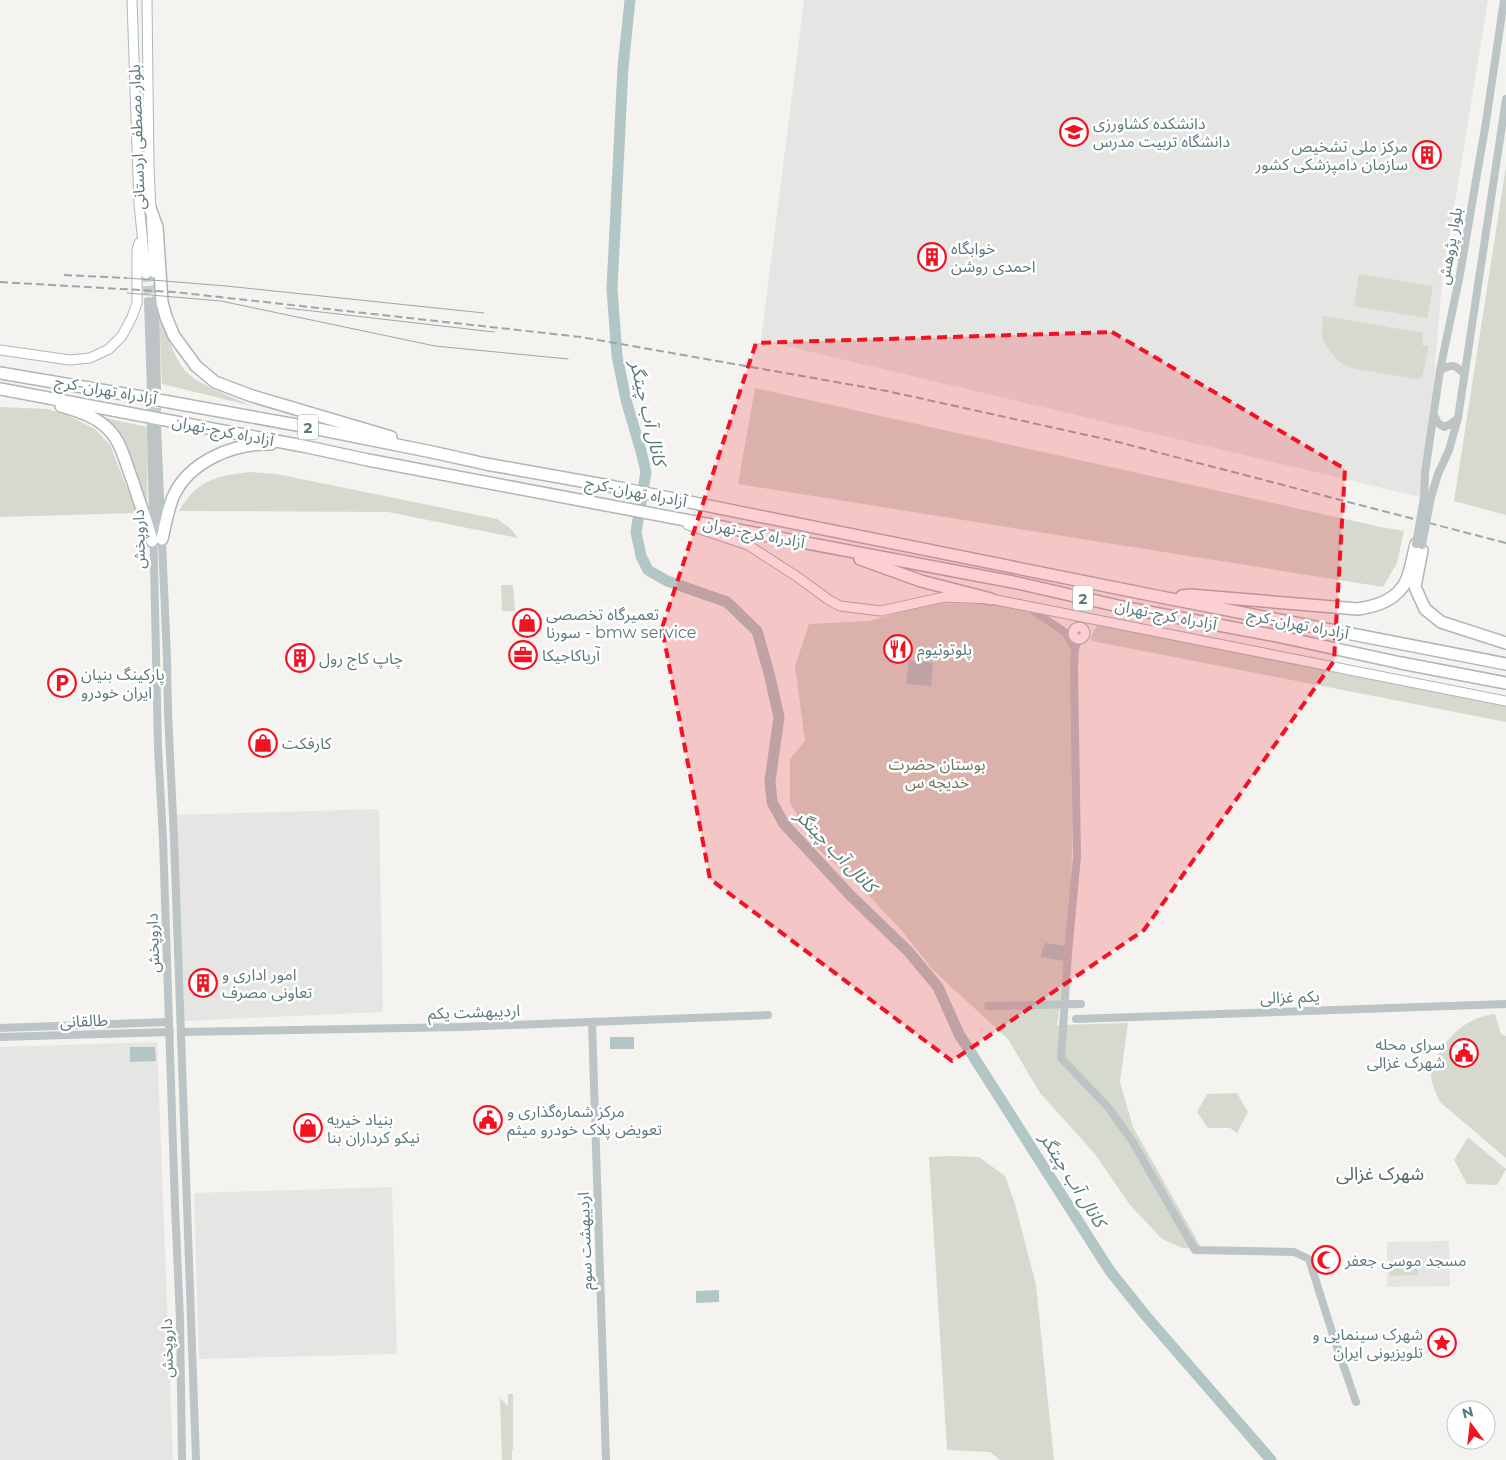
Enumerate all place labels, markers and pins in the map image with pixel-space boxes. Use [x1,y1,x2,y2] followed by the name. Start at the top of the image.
[1093,114,1230,151] place label: دانشکده کشاورزی دانشگاه تربیت مدرس
[1059,117,1089,147] school or university icon: دانشکده کشاورزی دانشگاه تربیت مدرس
[1254,137,1408,175] place label: مرکز ملی تشخیص سازمان دامپزشکی کشور
[1412,140,1442,170] building icon: مرکز ملی تشخیص سازمان دامپزشکی کشور
[951,239,1036,276] place label: خوابگاه احمدی روشن
[917,242,947,272] building icon: خوابگاه احمدی روشن
[546,605,697,642] place label: تعمیرگاه تخصصی سورنا - bmw service
[512,608,542,638] shop icon: تعمیرگاه تخصصی سورنا - bmw service
[883,634,913,664] restaurant icon: پلوتونیوم
[508,640,538,670] office icon: آریاکاجیکا
[917,640,972,662] place label: پلوتونیوم
[285,643,315,673] building icon: چاپ کاج رول
[542,646,601,665] place label: آریاکاجیکا
[319,649,403,671] place label: چاپ کاج رول
[81,665,165,702] place label: پارکینگ بنیان ایران خودرو
[47,668,77,698] parking icon: پارکینگ بنیان ایران خودرو
[248,728,278,758] shop icon: کارفکت
[282,734,332,753] place label: کارفکت
[222,965,313,1002] place label: امور اداری و تعاونی مصرف
[188,968,218,998] building icon: امور اداری و تعاونی مصرف
[1367,1035,1445,1072] place label: سرای محله شهرک غزالی
[1449,1038,1479,1068] public building icon: سرای محله شهرک غزالی
[507,1102,662,1142] place label: مرکز شماره‌گذاری و تعویض پلاک خودرو میثم
[473,1105,503,1135] public building icon: مرکز شماره‌گذاری و تعویض پلاک خودرو میثم
[327,1110,420,1147] place label: بنیاد خیریه نیکو کرداران بنا
[293,1113,323,1143] shop icon: بنیاد خیریه نیکو کرداران بنا
[1311,1245,1341,1275] mosque icon: مسجد موسی جعفر
[1344,1251,1466,1270] place label: مسجد موسی جعفر
[1313,1325,1423,1362] place label: شهرک سینمایی و تلویزیونی ایران
[1427,1328,1457,1358] place icon: شهرک سینمایی و تلویزیونی ایران

